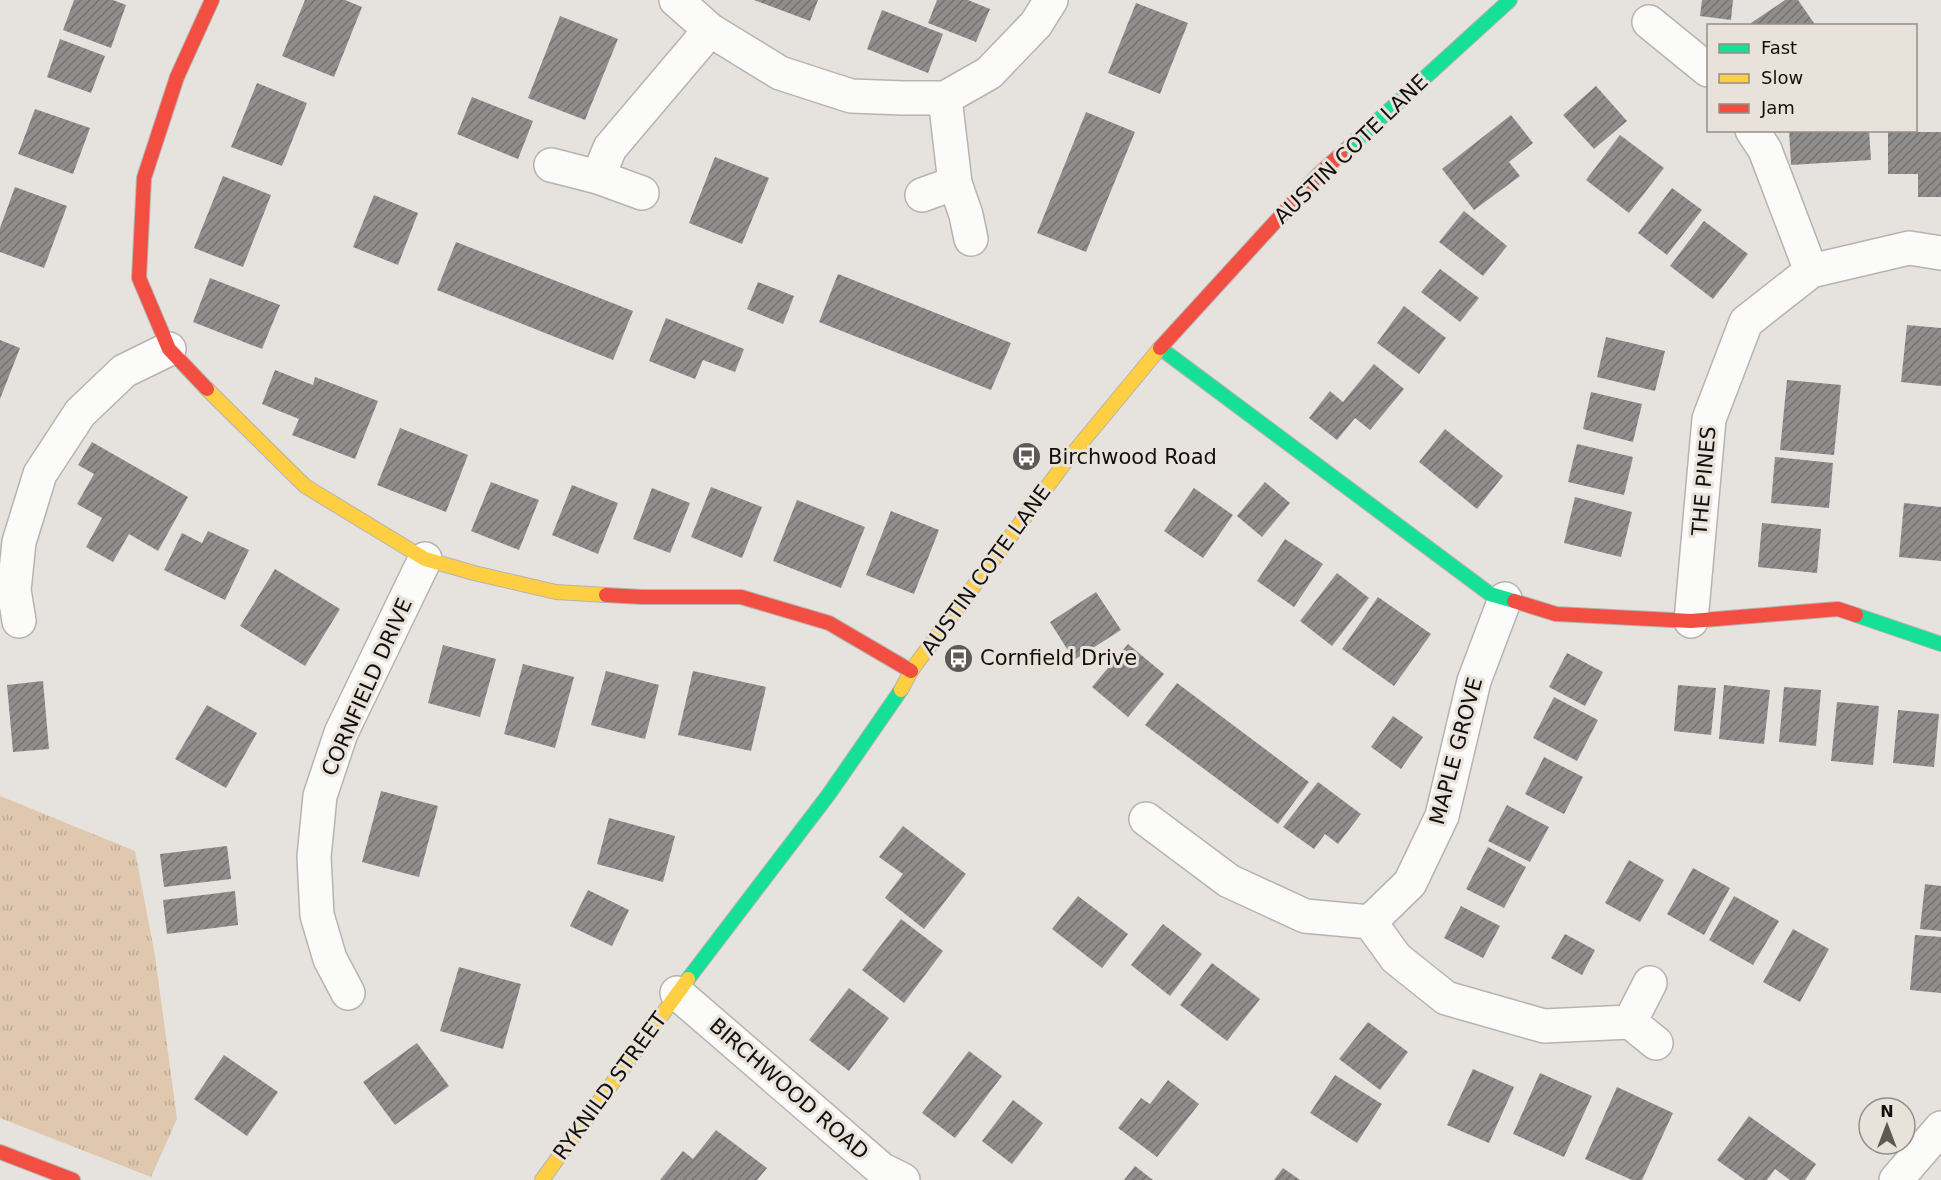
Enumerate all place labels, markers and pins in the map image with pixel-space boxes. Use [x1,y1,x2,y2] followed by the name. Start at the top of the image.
[1011,441,1043,473] bus stop icon: Birchwood Road
[1048,445,1217,469] place label: Birchwood Road
[943,642,975,674] bus stop icon: Cornfield Drive
[980,646,1137,670] place label: Cornfield Drive

